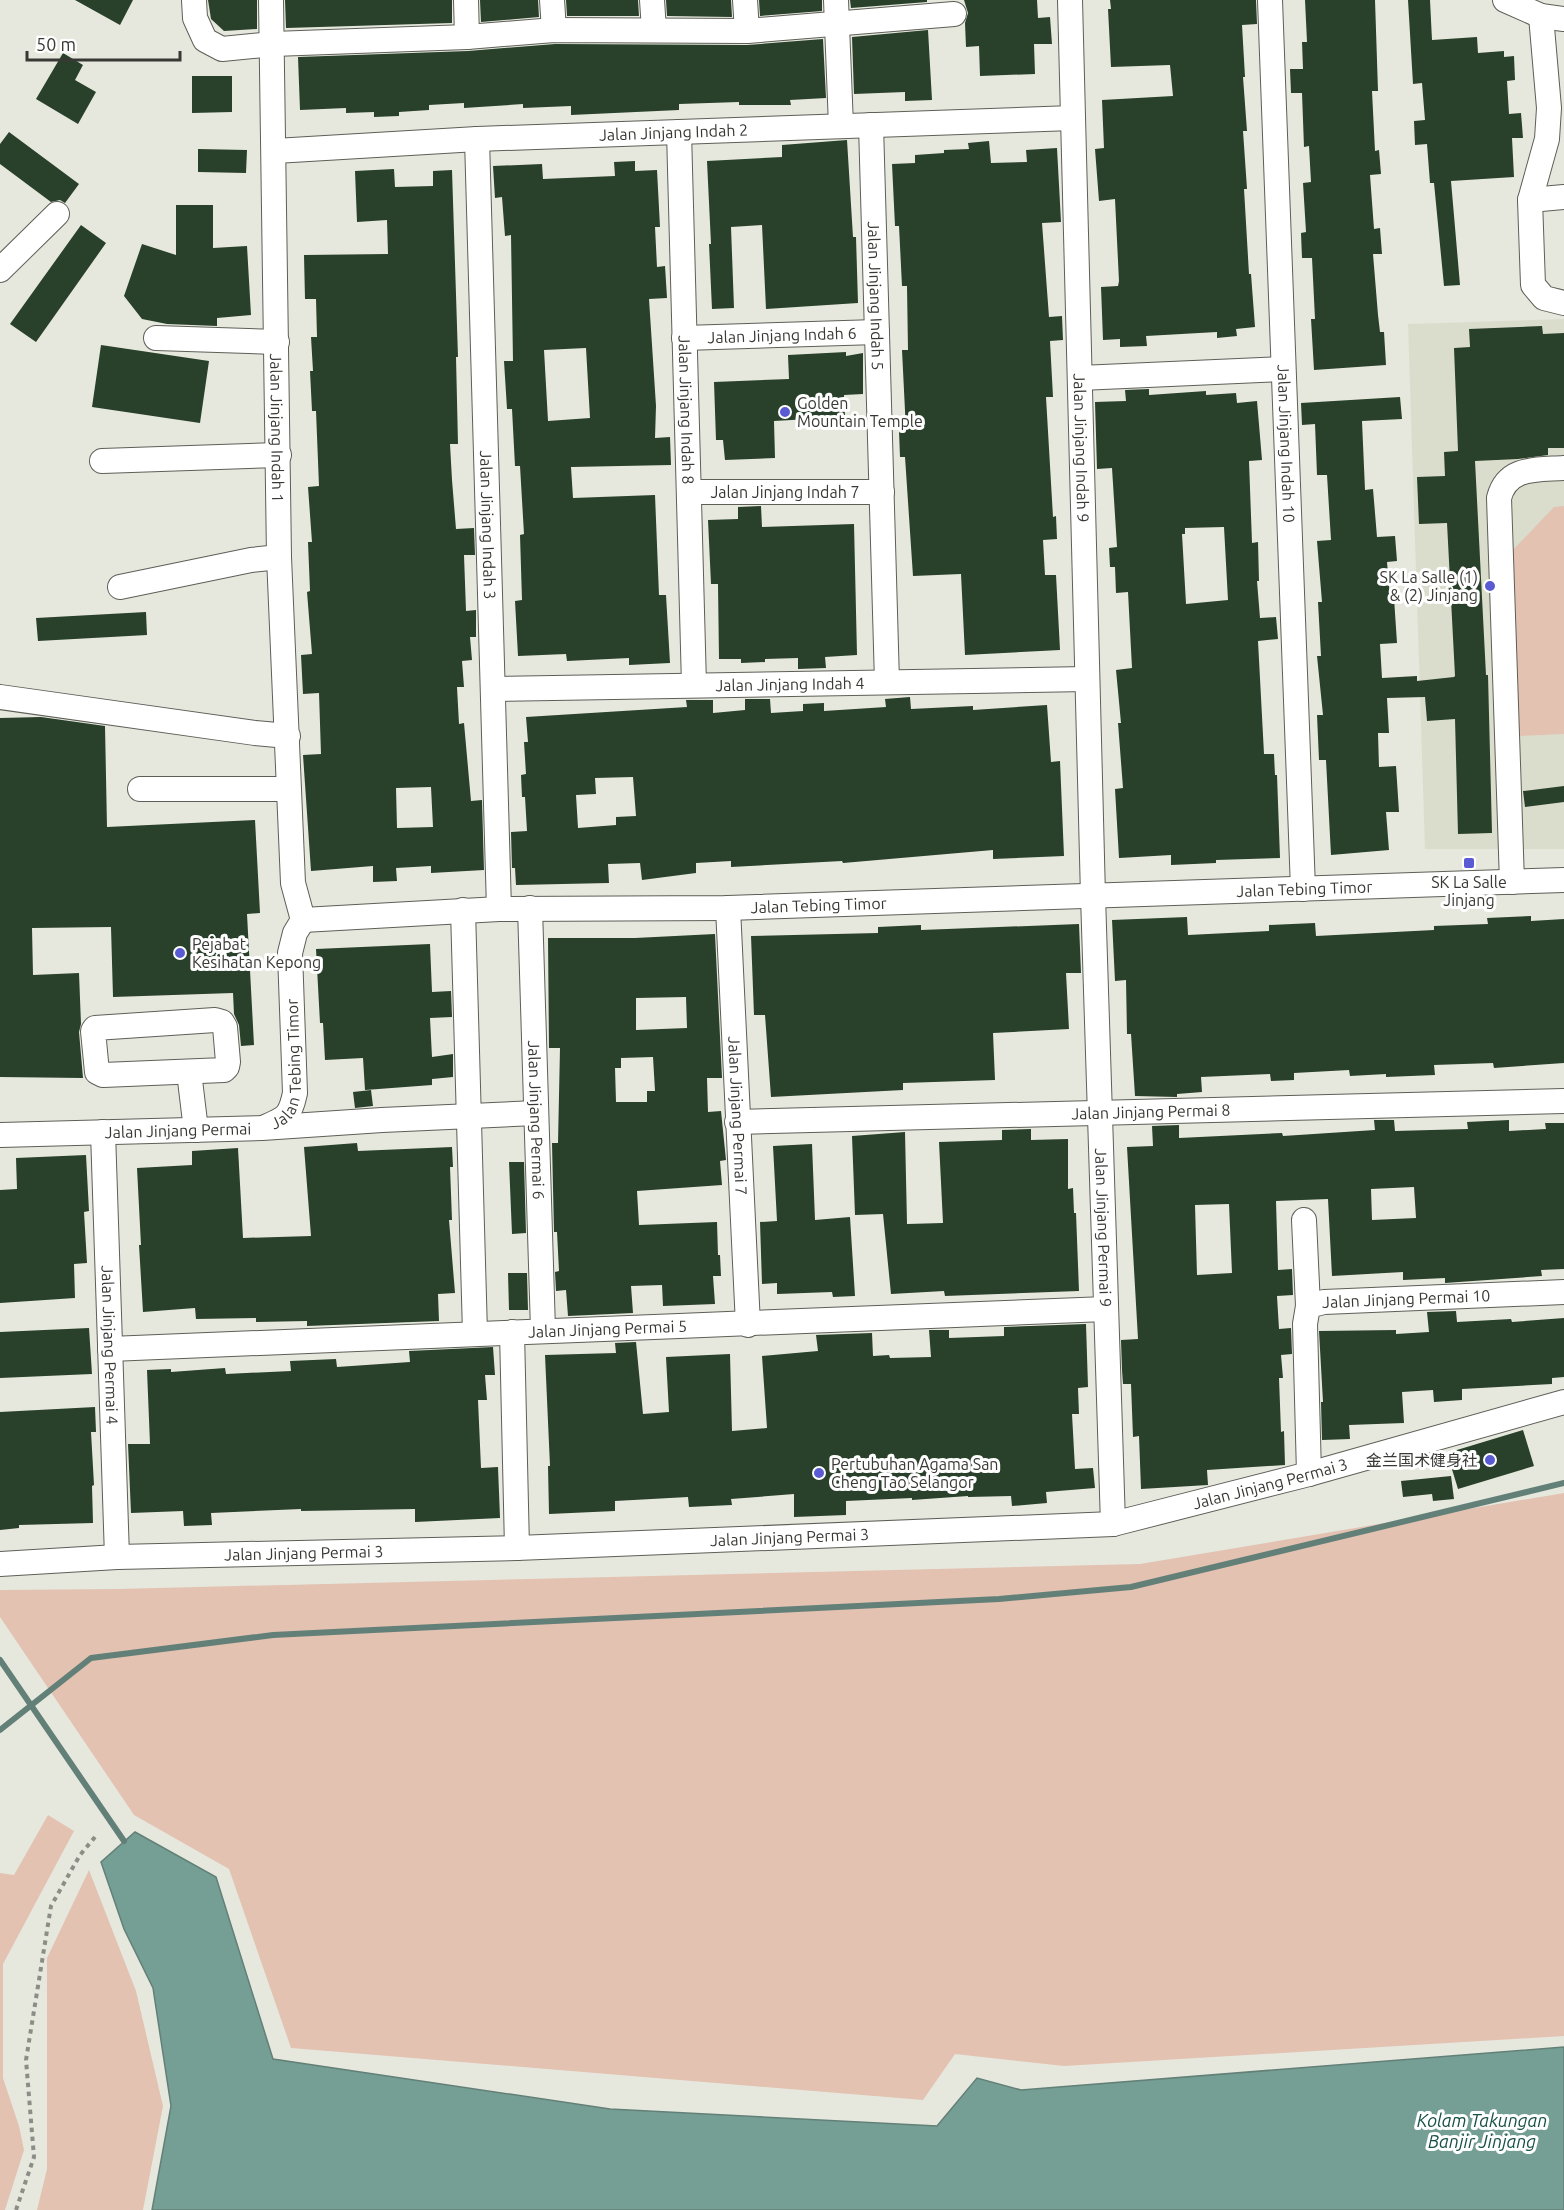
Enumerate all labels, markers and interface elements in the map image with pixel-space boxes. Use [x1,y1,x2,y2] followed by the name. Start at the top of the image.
[27,24,180,62] scale bar
[36,34,76,54] text: 50 m
[599,120,748,144] street label: Jalan Jinjang Indah 2
[865,221,887,371] street label: Jalan Jinjang Indah 5
[707,324,857,346] street label: Jalan Jinjang Indah 6
[676,335,698,485] street label: Jalan Jinjang Indah 8
[267,353,287,503] street label: Jalan Jinjang Indah 1
[1275,364,1298,523] street label: Jalan Jinjang Indah 10
[1071,373,1092,523] street label: Jalan Jinjang Indah 9
[797,394,923,430] place label: Golden Mountain Temple
[778,405,792,419] marker: Golden Mountain Temple
[477,450,499,600] street label: Jalan Jinjang Indah 3
[710,483,860,501] street label: Jalan Jinjang Indah 7
[1380,568,1478,605] place label: SK La Salle (1) & (2) Jinjang
[1483,579,1497,593] marker: SK La Salle (1) & (2) Jinjang
[715,674,865,694] street label: Jalan Jinjang Indah 4
[1462,856,1476,870] marker: SK La Salle Jinjang
[1431,873,1507,909] place label: SK La Salle Jinjang
[1236,877,1373,900] street label: Jalan Tebing Timor
[750,894,887,916] street label: Jalan Tebing Timor
[192,935,321,971] place label: Pejabat Kesihatan Kepong
[173,946,187,960] marker: Pejabat Kesihatan Kepong
[268,998,304,1132] street label: Jalan Tebing Timor
[725,1036,751,1196] street label: Jalan Jinjang Permai 7
[525,1040,548,1200] street label: Jalan Jinjang Permai 6
[1071,1100,1231,1123] street label: Jalan Jinjang Permai 8
[104,1119,251,1141] street label: Jalan Jinjang Permai
[1092,1148,1115,1307] street label: Jalan Jinjang Permai 9
[98,1265,122,1425] street label: Jalan Jinjang Permai 4
[1322,1286,1491,1311] street label: Jalan Jinjang Permai 10
[528,1317,687,1341] street label: Jalan Jinjang Permai 5
[1366,1451,1478,1469] place label: 金兰国术健身社
[1483,1453,1497,1467] marker: 金兰国术健身社
[831,1455,999,1491] place label: Pertubuhan Agama San Cheng Tao Selangor
[1191,1455,1350,1512] street label: Jalan Jinjang Permai 3
[812,1466,826,1480] marker: Pertubuhan Agama San Cheng Tao Selangor
[710,1525,869,1549] street label: Jalan Jinjang Permai 3
[224,1542,384,1564] street label: Jalan Jinjang Permai 3
[1417,2110,1547,2151] water label: Kolam Takungan Banjir Jinjang

